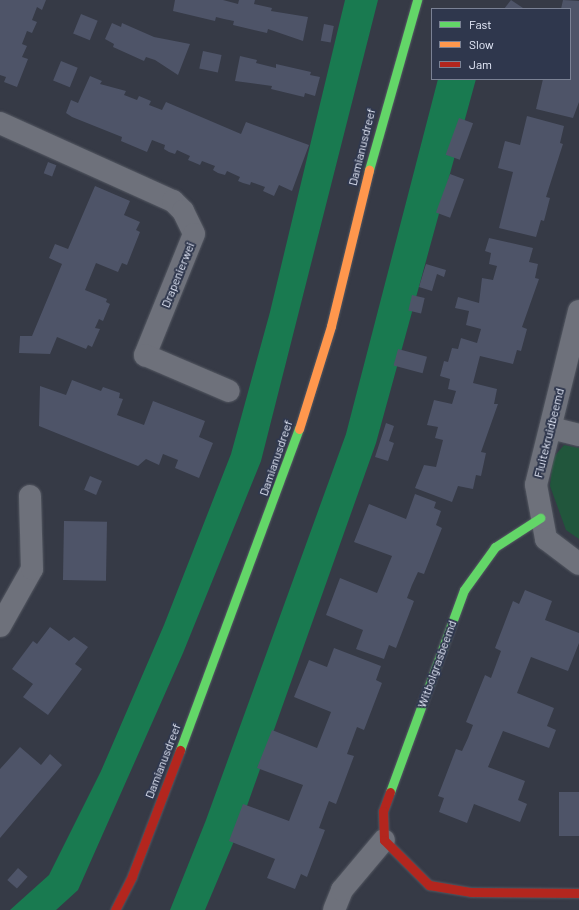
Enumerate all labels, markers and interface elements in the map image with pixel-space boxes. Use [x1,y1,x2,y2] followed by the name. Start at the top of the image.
[431,8,571,80] legend
[469,17,492,31] text: Fast
[469,37,494,51] text: Slow
[469,57,492,71] text: Jam
[345,107,379,187] street label: Damianusdreef
[158,240,198,310] street label: Drapenierwei
[531,387,567,479] street label: Fluitekruidbeemd
[256,418,296,498] street label: Damianusdreef
[414,618,460,710] street label: Witbolgrasbeemd
[142,721,184,801] street label: Damianusdreef

